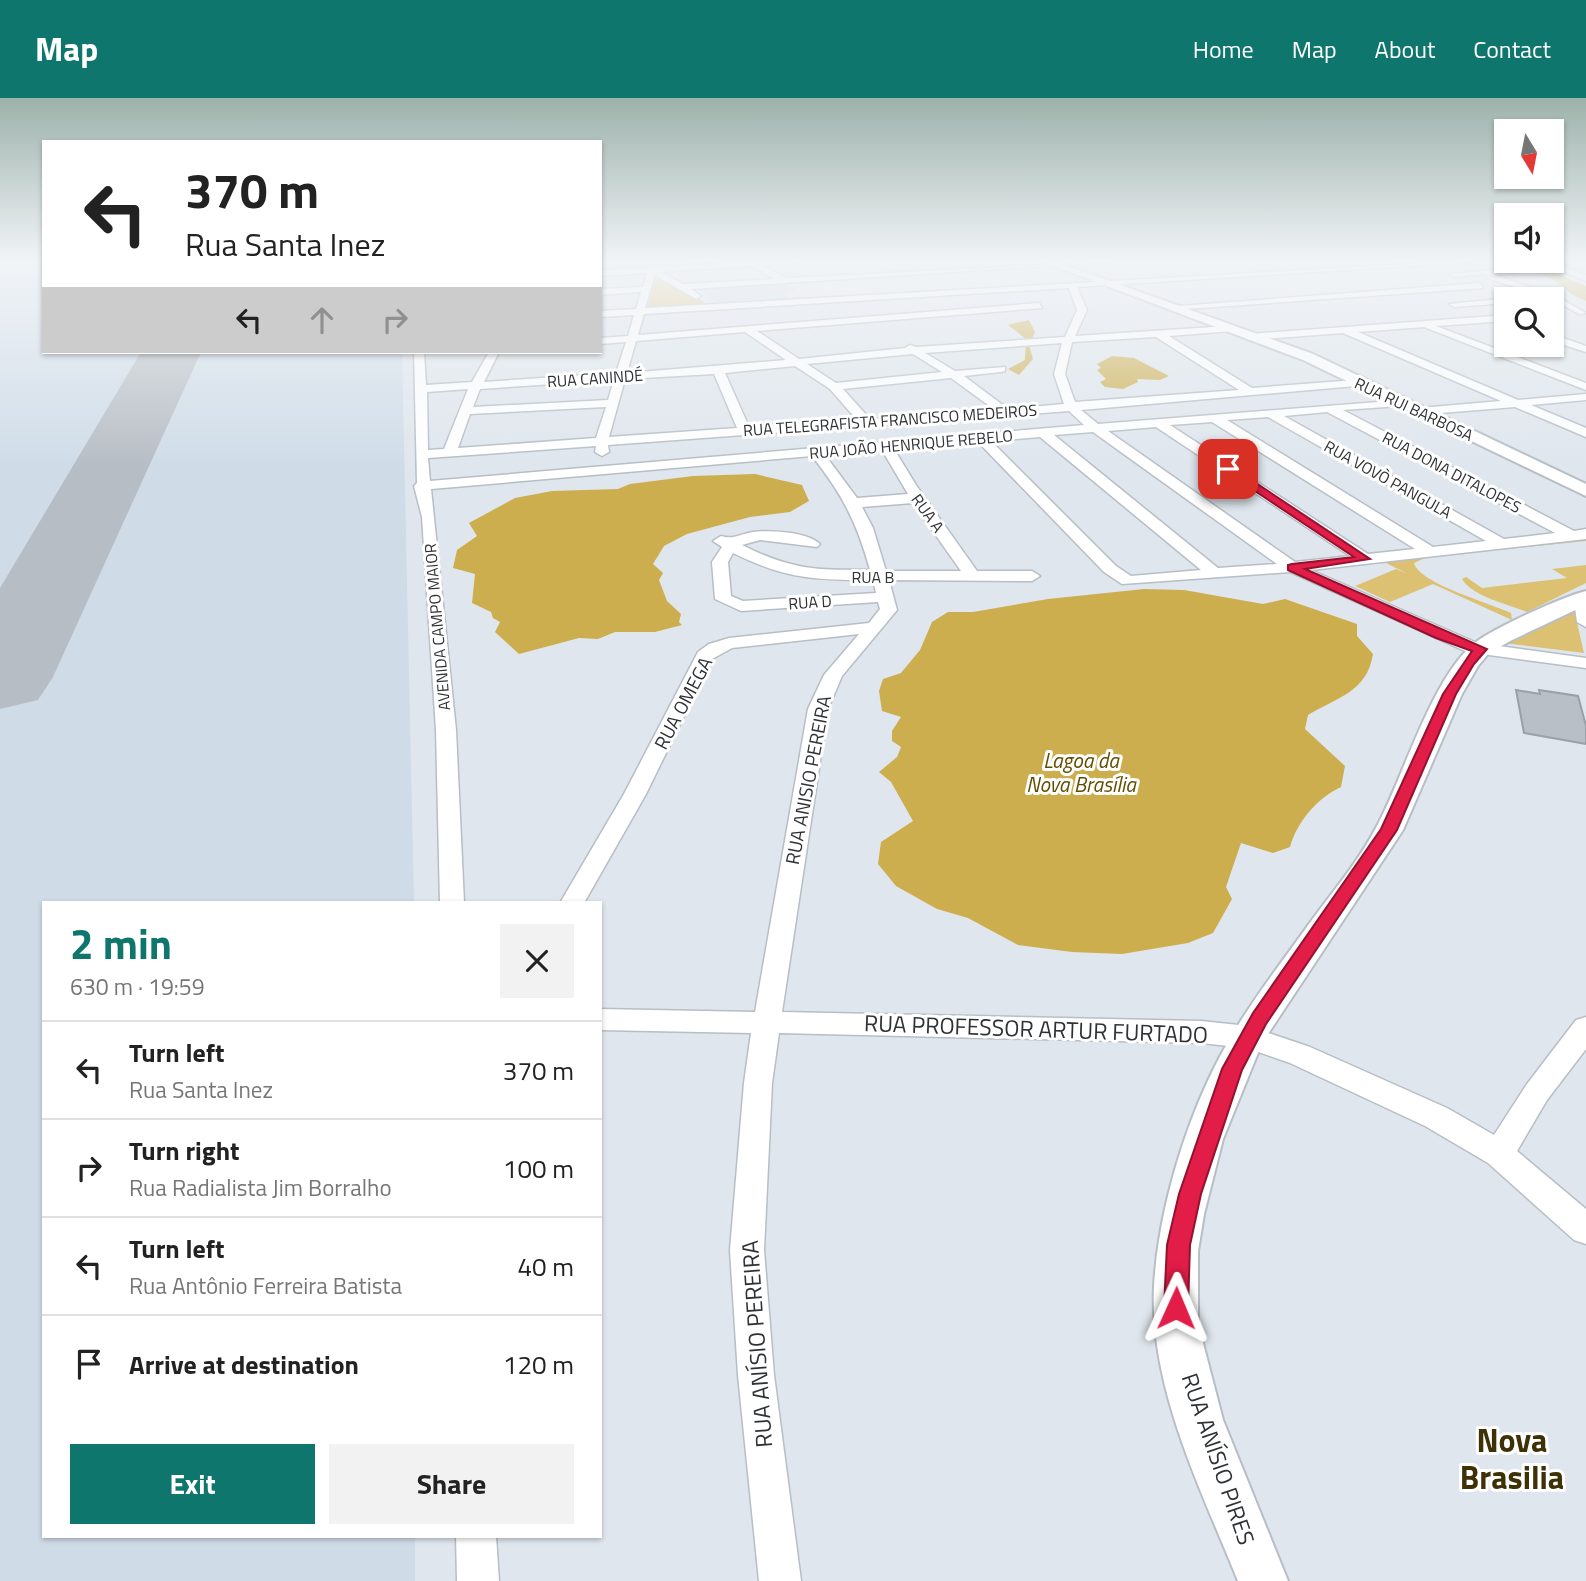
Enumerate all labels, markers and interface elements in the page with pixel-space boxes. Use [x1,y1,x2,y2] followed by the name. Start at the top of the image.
[35,24,98,74] text: Map
[1193,31,1254,67] text: Home
[1292,31,1337,67] text: Map
[1375,31,1435,67] text: About
[1473,31,1551,67] text: Contact
[1494,119,1564,189] north arrow
[1494,119,1564,357] map controls
[185,152,319,227] text: 370 m
[70,168,161,259] icon: left
[1494,203,1564,273] button: sound
[185,220,385,268] text: Rua Santa Inez
[1494,287,1564,357] button: search
[230,301,268,339] icon: left
[303,301,341,339] icon: ahead
[376,301,414,339] icon: right
[546,363,644,393] street label: RUA CANINDÉ
[1351,371,1478,447] street label: RUA RUI BARBOSA
[742,398,1038,442] street label: RUA TELEGRAFISTA FRANCISCO MEDEIROS
[808,423,1014,465] street label: RUA JOÃO HENRIQUE REBELO
[1378,425,1526,519] street label: RUA DONA DITALOPES
[1320,434,1457,524] street label: RUA VOVÒ PANGULA
[1198,439,1258,499] pin
[1209,450,1247,488] icon: arrive
[906,489,951,538] street label: RUA A
[418,542,456,712] street label: AVENIDA CAMPO MAIOR
[852,565,895,589] street label: RUA B
[787,589,833,615] street label: RUA D
[646,651,719,754] street label: RUA OMEGA
[777,693,838,867] street label: RUA ANISIO PEREIRA
[1026,744,1137,800] water label: Lagoa da Nova Brasília
[70,911,172,975] text: 2 min
[500,924,574,998] button: close
[70,969,205,1004] text: 630 m · 19:59
[863,1005,1209,1052] street label: RUA PROFESSOR ARTUR FURTADO
[129,1033,224,1072] text: Turn left
[70,1051,108,1089] icon: left
[503,1051,574,1090] text: 370 m
[129,1072,273,1107] text: Rua Santa Inez
[129,1131,240,1170] text: Turn right
[70,1149,108,1187] icon: right
[503,1149,574,1188] text: 100 m
[129,1170,392,1205] text: Rua Radialista Jim Borralho
[129,1229,224,1268] text: Turn left
[732,1239,781,1449] street label: RUA ANÍSIO PEREIRA
[70,1247,108,1285] icon: left
[517,1247,574,1286] text: 40 m
[129,1268,402,1303] text: Rua Antônio Ferreira Batista
[1139,1271,1213,1345] position arrow
[70,1345,108,1383] icon: arrive
[129,1345,359,1384] text: Arrive at destination
[503,1345,574,1384] text: 120 m
[1173,1368,1264,1549] street label: RUA ANÍSIO PIRES
[1460,1416,1564,1501] district label: Nova Brasilia
[70,1444,315,1524] button: Exit
[329,1444,574,1524] button: Share

